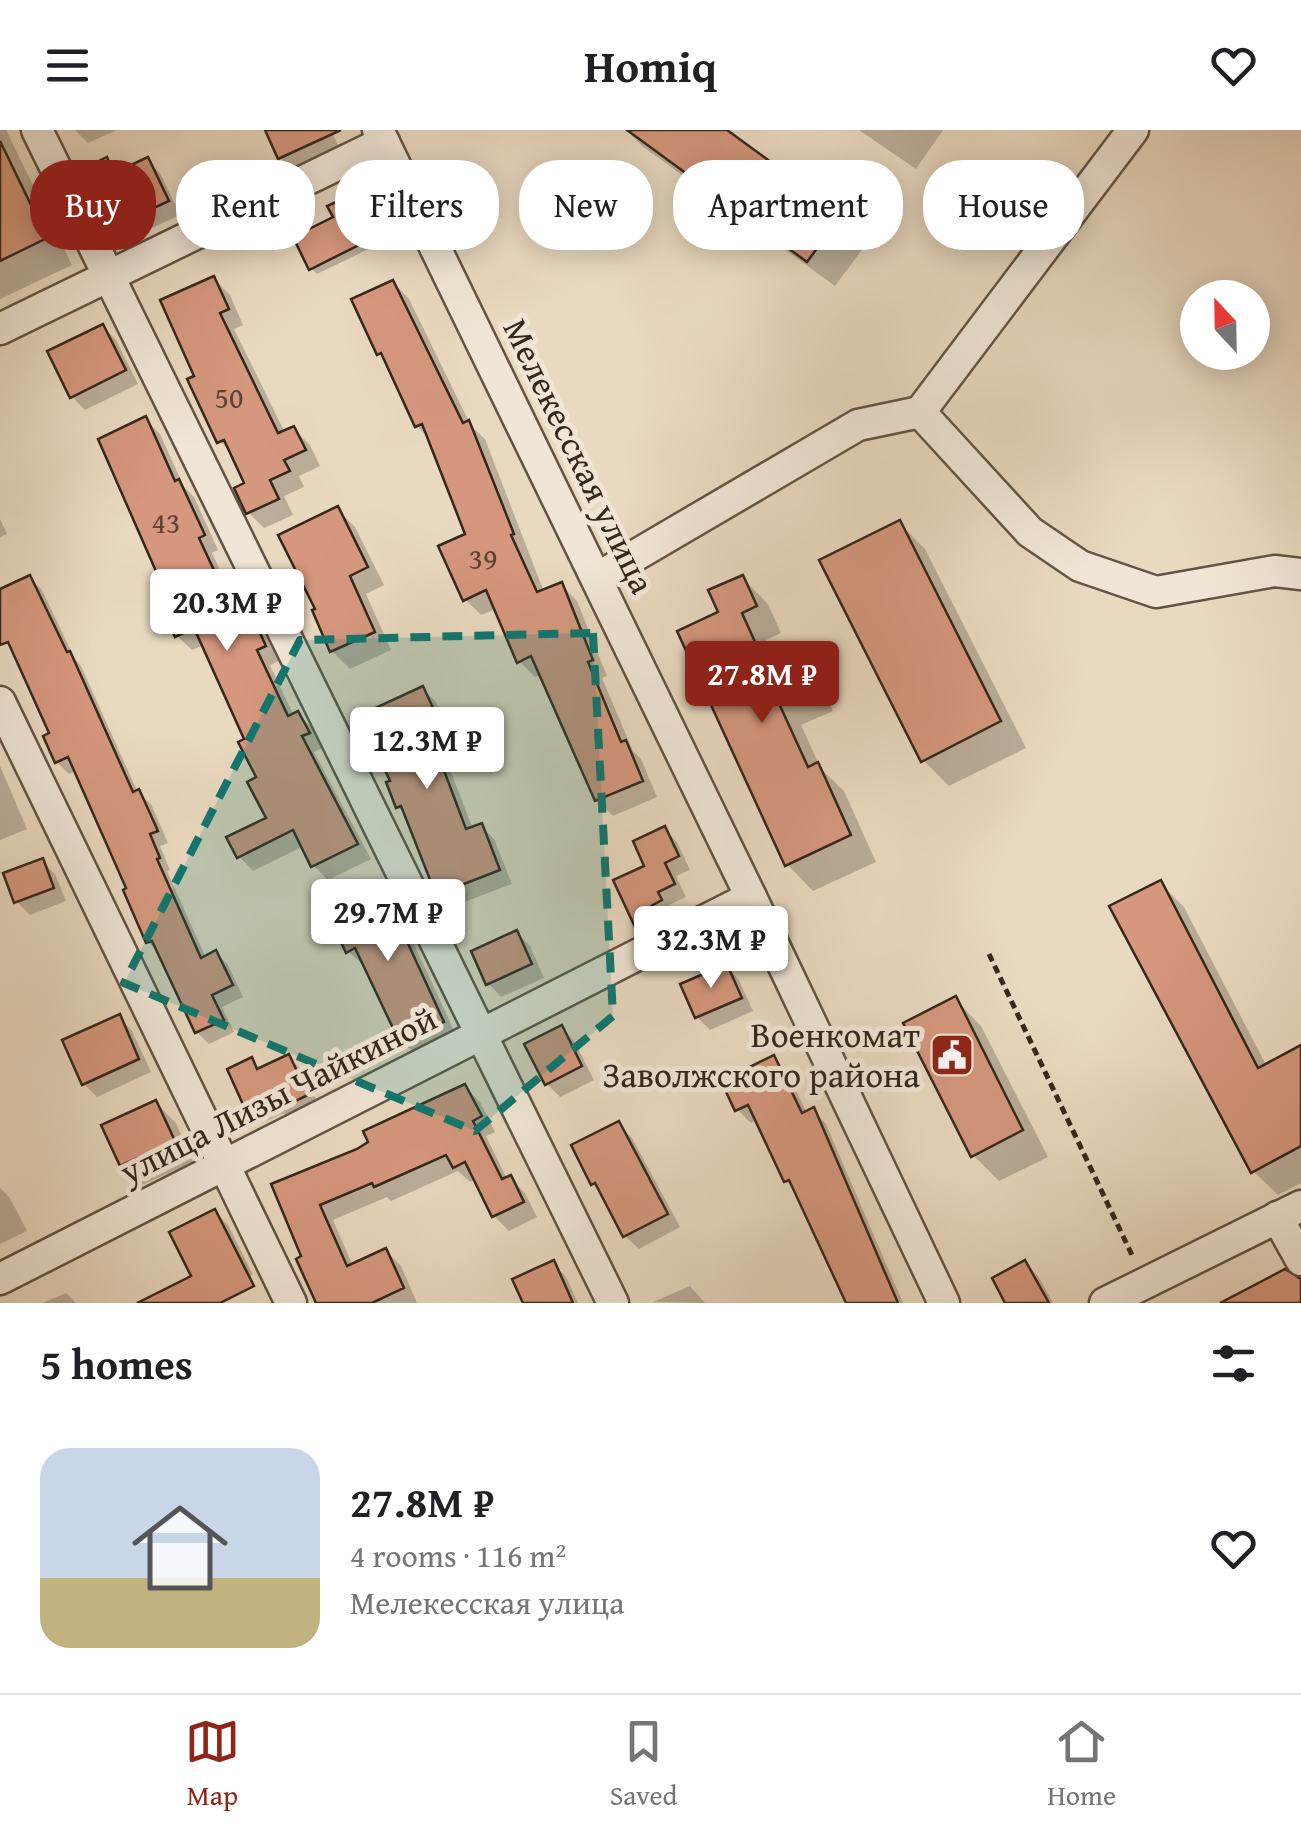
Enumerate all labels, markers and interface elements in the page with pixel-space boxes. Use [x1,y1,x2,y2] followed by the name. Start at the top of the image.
[584,33,717,98] text: Homiq
[40,38,95,93] icon: menu
[1206,38,1261,93] icon: heart
[30,160,156,250] chip: Buy
[176,160,315,250] chip: Rent
[335,160,499,250] chip: Filters
[519,160,653,250] chip: New
[673,160,903,250] chip: Apartment
[923,160,1084,250] chip: House
[1180,280,1270,370] north arrow
[1180,280,1270,370] map controls
[491,310,668,602] street label: Мелекесская улица
[215,375,243,419] house number: 50
[152,500,180,544] house number: 43
[469,536,497,580] house number: 39
[135,569,319,654] pin: 20.3M ₽
[172,578,282,625] text: 20.3M ₽
[670,641,854,726] pin: 27.8M ₽
[707,650,817,697] text: 27.8M ₽
[335,707,519,792] pin: 12.3M ₽
[372,716,482,763] text: 12.3M ₽
[296,879,480,964] pin: 29.7M ₽
[333,888,443,935] text: 29.7M ₽
[619,906,803,991] pin: 32.3M ₽
[656,915,766,962] text: 32.3M ₽
[110,992,445,1197] street label: улица Лизы Чайкиной
[602,1009,920,1100] place label: Военкомат Заволжского района
[929,1032,975,1078] public building icon: Военкомат Заволжского района
[40,1333,193,1394] text: 5 homes
[1206,1336,1261,1391] icon: filters
[350,1471,494,1532] text: 27.8M ₽
[120,1488,240,1608] icon: home
[1206,1521,1261,1576] icon: heart
[350,1532,566,1579] text: 4 rooms · 116 m²
[350,1579,625,1626] text: Мелекесская улица
[185,1714,240,1815] tab: Map
[610,1714,677,1815] tab: Saved
[1047,1714,1116,1815] tab: Home

